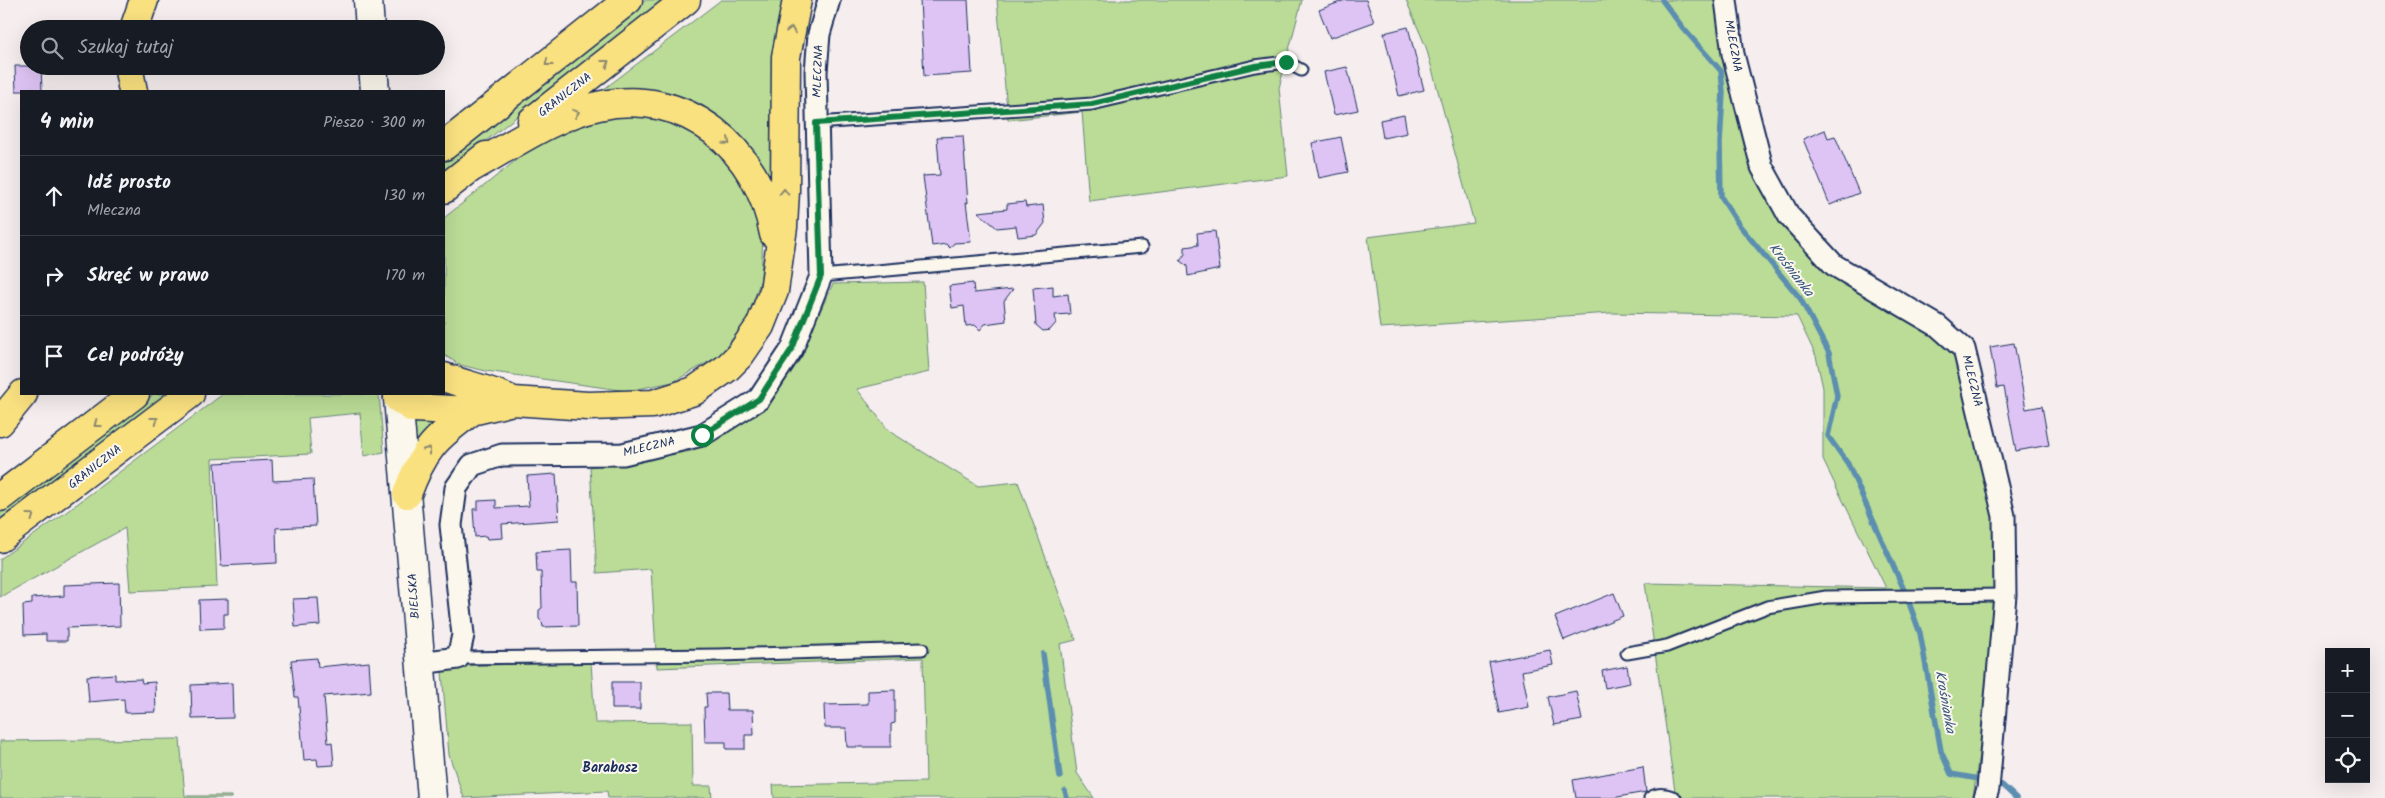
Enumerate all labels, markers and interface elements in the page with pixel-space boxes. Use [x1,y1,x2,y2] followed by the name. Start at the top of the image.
[1719,18,1747,74] street label: MLECZNA
[20,20,445,75] search box
[785,25,795,34] one-way arrow
[78,33,173,63] text: Szukaj tutaj
[38,34,66,62] icon: search
[808,44,828,98] street label: MLECZNA
[1275,51,1298,74] route end
[545,57,554,66] one-way arrow
[601,59,610,68] one-way arrow
[534,68,596,122] street label: GRANICZNA
[40,106,94,139] text: 4 min
[572,109,580,119] one-way arrow
[323,110,425,135] text: Pieszo · 300 m
[722,136,731,145] one-way arrow
[87,168,171,198] text: Idź prosto
[40,182,68,210] icon: ahead
[384,183,425,208] text: 130 m
[779,187,790,195] one-way arrow
[87,198,141,223] text: Mleczna
[1763,238,1820,303] water label: Krośnianka
[87,261,209,291] text: Skręć w prawo
[40,262,68,290] icon: right
[385,263,425,288] text: 170 m
[87,341,184,371] text: Cel podróży
[40,342,68,370] icon: arrive
[1956,353,1988,409] street label: MLECZNA
[93,418,103,427] one-way arrow
[149,418,158,426] one-way arrow
[691,424,714,447] route start
[621,432,677,462] street label: MLECZNA
[64,440,126,494] street label: GRANICZNA
[422,446,431,456] one-way arrow
[25,513,34,521] one-way arrow
[403,573,425,619] street label: BIELSKA
[2325,648,2370,783] map controls
[2325,648,2370,693] button: +
[1929,669,1962,736] water label: Krośnianka
[2325,693,2370,738] button: −
[2325,738,2370,783] button: locate
[582,757,638,779] district label: Barabosz

